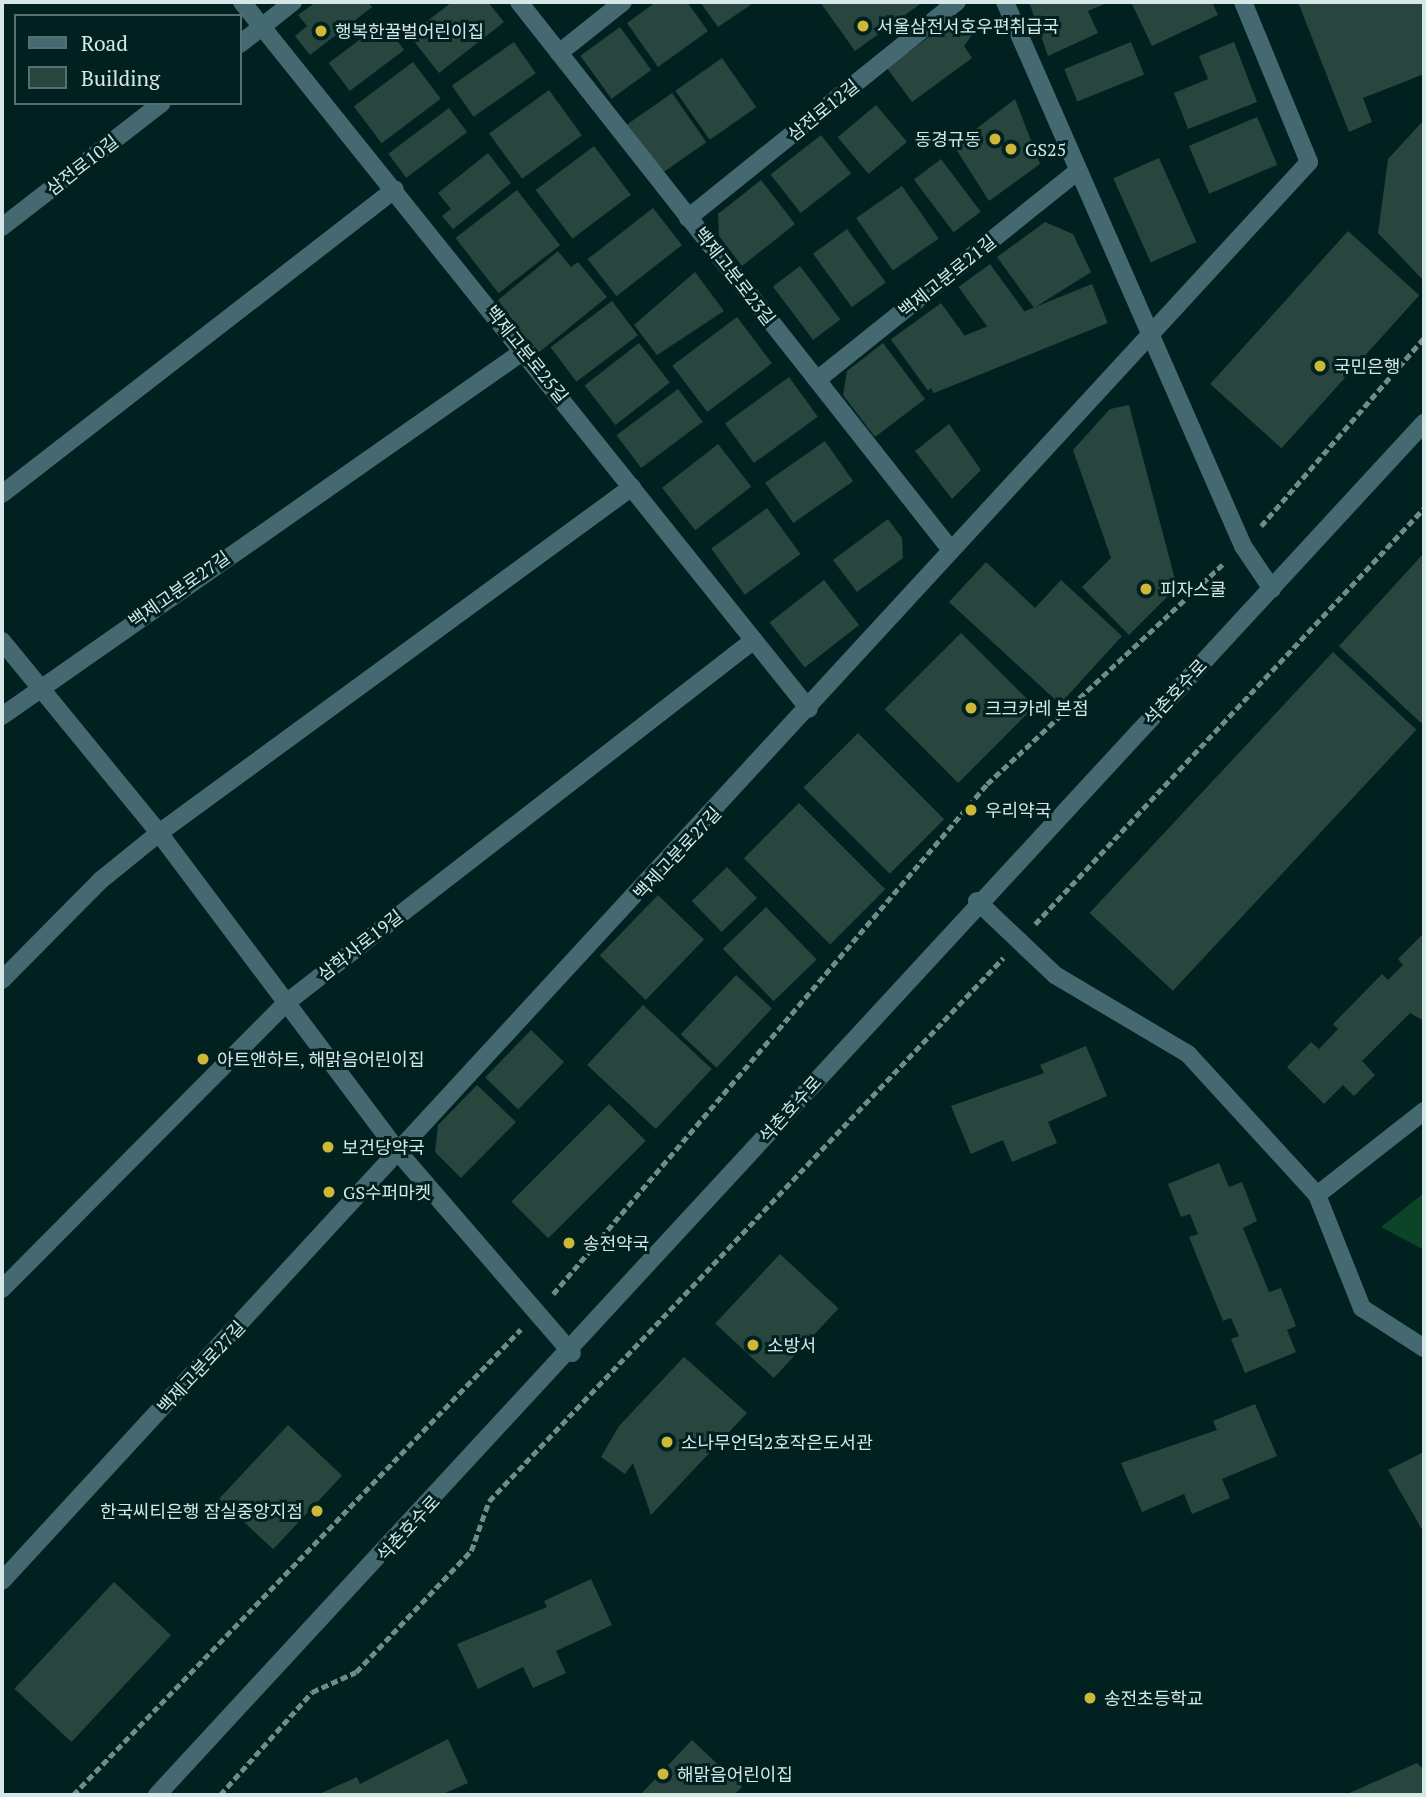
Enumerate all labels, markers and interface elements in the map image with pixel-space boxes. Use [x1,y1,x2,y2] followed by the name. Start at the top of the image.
[14,14,242,105] legend
[877,15,1059,37] place label: 서울삼전서호우편취급국
[855,18,871,34] marker: 서울삼전서호우편취급국
[335,20,484,42] place label: 행복한꿀벌어린이집
[313,23,329,39] marker: 행복한꿀벌어린이집
[81,29,128,57] text: Road
[81,64,160,92] text: Building
[783,75,863,145] street label: 삼전로12길
[915,128,981,150] place label: 동경규동
[42,130,122,200] street label: 삼전로10길
[987,131,1003,147] marker: 동경규동
[1025,138,1066,160] place label: GS25
[1003,141,1019,157] marker: GS25
[690,223,780,329] street label: 백제고분로23길
[894,230,1000,322] street label: 백제고분로21길
[481,301,573,407] street label: 백제고분로25길
[1334,355,1400,377] place label: 국민은행
[1312,358,1328,374] marker: 국민은행
[124,546,234,632] street label: 백제고분로27길
[1160,578,1226,600] place label: 피자스쿨
[1138,581,1154,597] marker: 피자스쿨
[1139,654,1211,730] street label: 석촌호수로
[985,697,1089,719] place label: 크크카레 본점
[963,700,979,716] marker: 크크카레 본점
[985,799,1051,821] place label: 우리약국
[629,802,725,904] street label: 백제고분로27길
[963,802,979,818] marker: 우리약국
[313,905,407,985] street label: 삼학사로19길
[217,1048,425,1070] place label: 아트앤하트, 해맑음어린이집
[195,1051,211,1067] marker: 아트앤하트, 해맑음어린이집
[754,1071,826,1147] street label: 석촌호수로
[342,1136,425,1158] place label: 보건당약국
[320,1139,336,1155] marker: 보건당약국
[343,1181,431,1203] place label: GS수퍼마켓
[321,1184,337,1200] marker: GS수퍼마켓
[583,1232,649,1254] place label: 송전약국
[561,1235,577,1251] marker: 송전약국
[153,1316,249,1418] street label: 백제고분로27길
[767,1334,817,1356] place label: 소방서
[745,1337,761,1353] marker: 소방서
[681,1431,873,1453] place label: 소나무언덕2호작은도서관
[659,1434,675,1450] marker: 소나무언덕2호작은도서관
[372,1490,444,1566] street label: 석촌호수로
[100,1500,303,1522] place label: 한국씨티은행 잠실중앙지점
[309,1503,325,1519] marker: 한국씨티은행 잠실중앙지점
[1104,1687,1203,1709] place label: 송전초등학교
[1082,1690,1098,1706] marker: 송전초등학교
[677,1763,793,1785] place label: 해맑음어린이집
[655,1766,671,1782] marker: 해맑음어린이집

